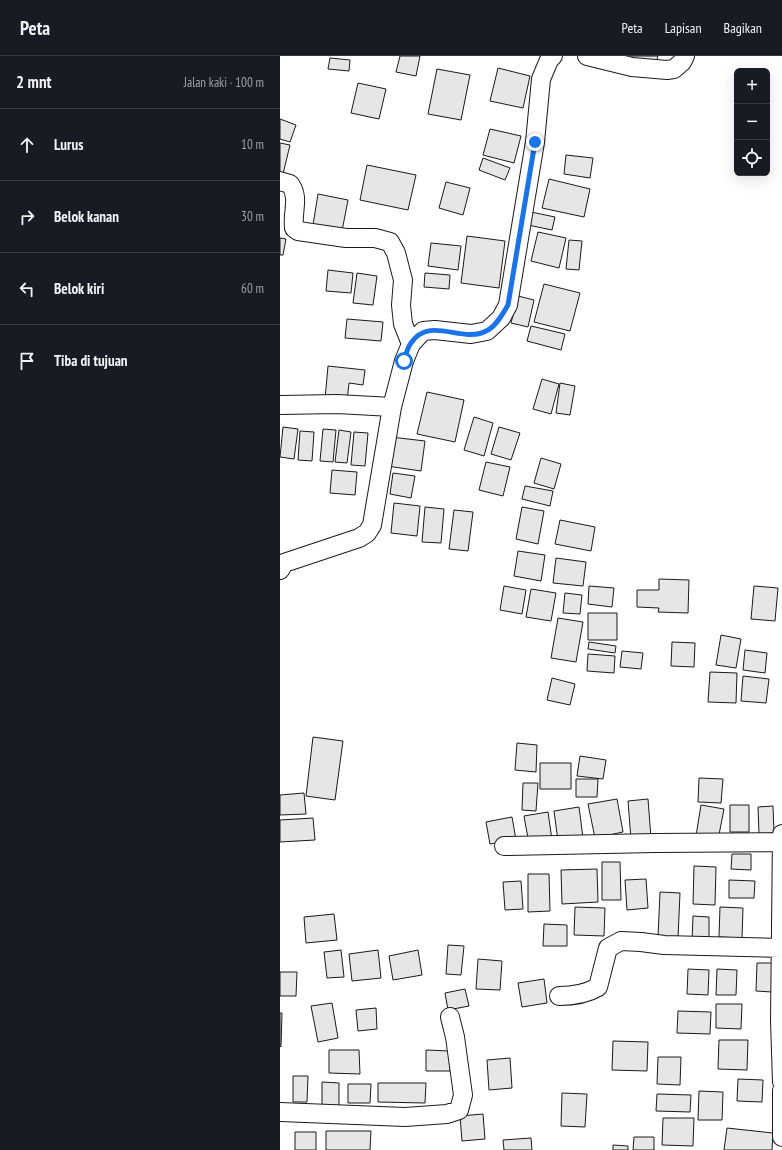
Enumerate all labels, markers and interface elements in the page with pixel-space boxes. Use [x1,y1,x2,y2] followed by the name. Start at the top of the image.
[20,16,50,40] text: Peta
[622,19,643,37] text: Peta
[665,19,702,37] text: Lapisan
[724,19,762,37] text: Bagikan
[734,68,770,176] map controls
[734,68,770,104] button: +
[16,71,51,93] text: 2 mnt
[184,74,264,91] text: Jalan kaki · 100 m
[734,104,770,140] button: −
[526,133,544,151] route end
[16,134,38,156] icon: ahead
[54,135,83,154] text: Lurus
[241,136,264,153] text: 10 m
[734,140,770,176] button: locate
[16,206,38,228] icon: right
[54,207,119,226] text: Belok kanan
[241,208,264,225] text: 30 m
[16,278,38,300] icon: left
[54,279,104,298] text: Belok kiri
[241,280,264,297] text: 60 m
[16,350,38,372] icon: arrive
[54,351,128,370] text: Tiba di tujuan
[395,352,413,370] route start

